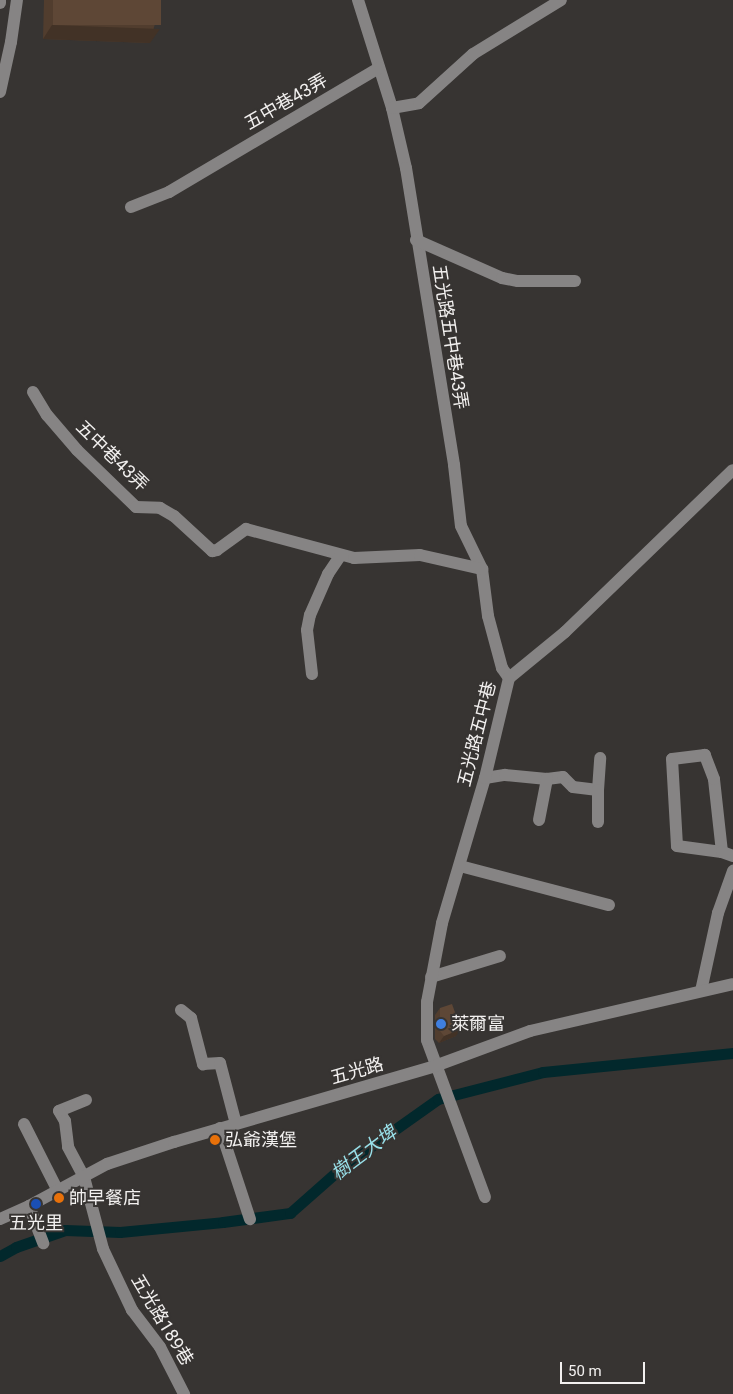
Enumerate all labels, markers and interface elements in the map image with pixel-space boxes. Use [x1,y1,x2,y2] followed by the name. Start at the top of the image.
[241,70,331,134] street label: 五中巷43弄
[428,263,472,411] street label: 五光路五中巷43弄
[71,416,153,496] street label: 五中巷43弄
[453,679,501,789] street label: 五光路五中巷
[451,1013,505,1035] place label: 萊爾富
[435,1018,447,1030] marker: 萊爾富
[328,1053,386,1089] street label: 五光路
[327,1121,401,1185] water label: 樹王大埤
[225,1129,297,1151] place label: 弘爺漢堡
[209,1134,221,1146] marker: 弘爺漢堡
[69,1187,141,1209] place label: 帥早餐店
[53,1192,65,1204] marker: 帥早餐店
[30,1198,42,1210] marker: 五光里
[9,1212,63,1234] place label: 五光里
[126,1271,198,1369] street label: 五光路189巷
[563,1352,648,1384] scale bar
[568,1362,602,1380] text: 50 m

